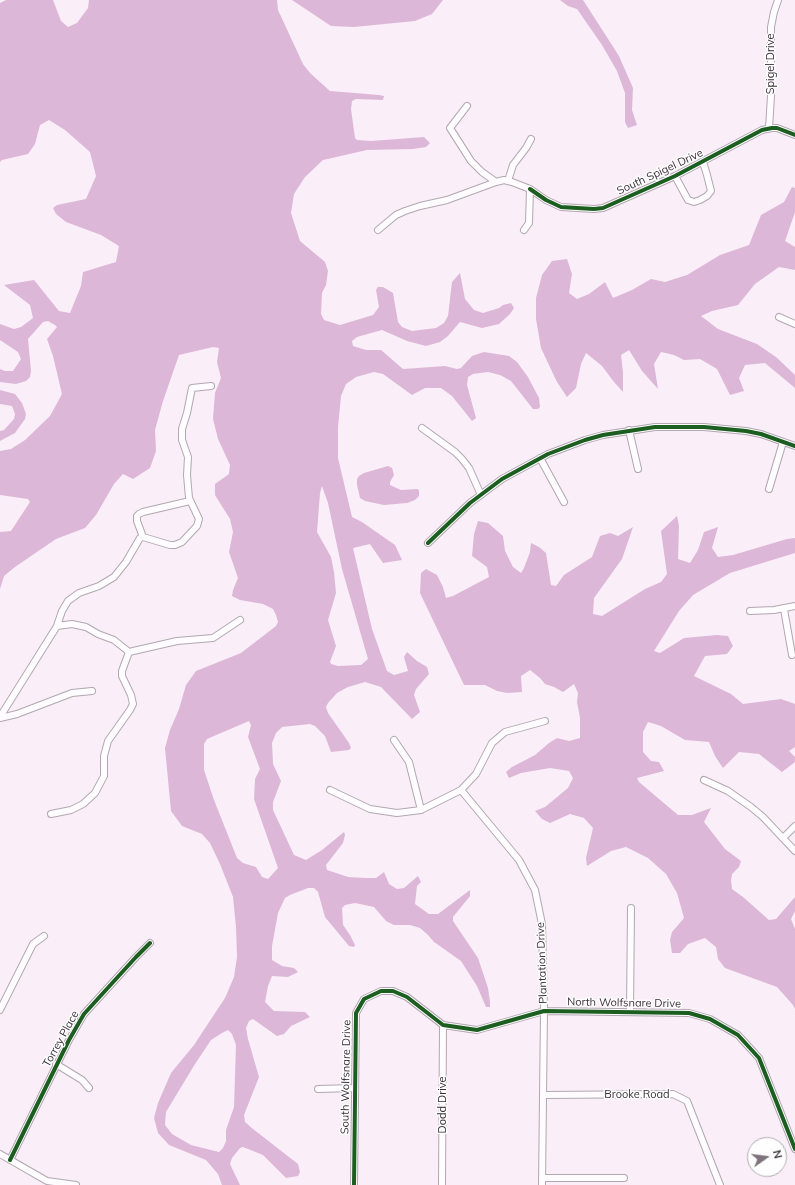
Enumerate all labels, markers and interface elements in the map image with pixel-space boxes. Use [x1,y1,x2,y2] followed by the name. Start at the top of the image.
[764,34,778,94] street label: Spigel Drive
[615,146,705,198] street label: South Spigel Drive
[534,922,550,1004] street label: Plantation Drive
[567,995,681,1011] street label: North Wolfsnare Drive
[40,1009,82,1069] street label: Torrey Place
[338,1020,354,1134] street label: South Wolfsnare Drive
[436,1076,450,1134] street label: Dodd Drive
[604,1088,670,1102] street label: Brooke Road
[747,1137,787,1177] north arrow
[770,1149,785,1160] text: N

